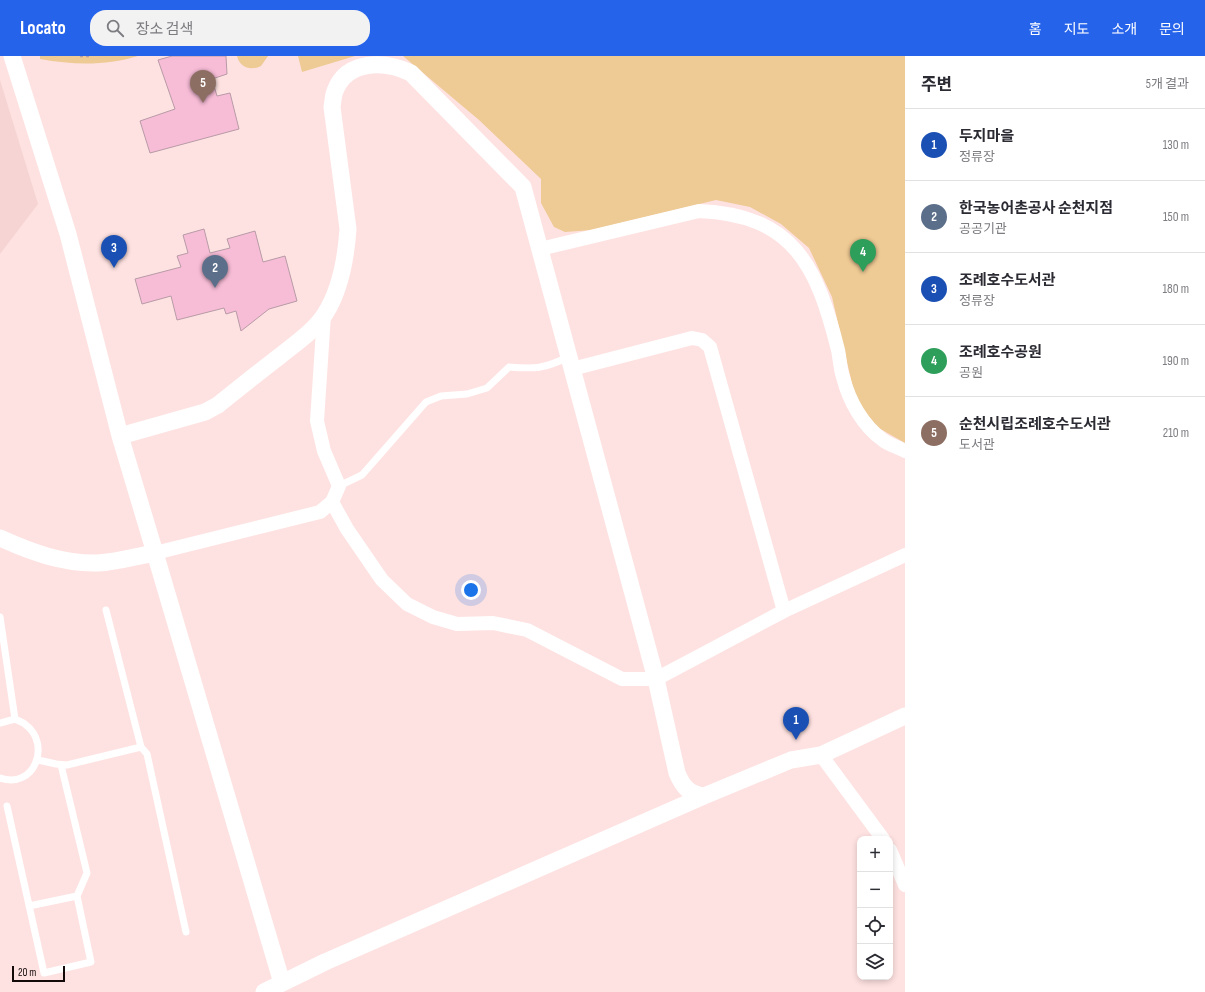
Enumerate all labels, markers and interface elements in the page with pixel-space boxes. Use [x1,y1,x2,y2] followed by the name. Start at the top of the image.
[90,10,370,46] search box
[20,17,66,40] text: Locato
[104,17,126,39] icon: search
[136,20,193,39] text: 장소 검색
[1029,21,1042,38] text: 홈
[1064,21,1089,38] text: 지도
[1111,21,1137,38] text: 소개
[1159,21,1185,38] text: 문의
[190,70,216,103] pin: 5
[921,75,952,95] text: 주변
[1146,76,1189,92] text: 5개 결과
[959,127,1014,146] text: 두지마을
[931,137,937,153] text: 1
[1163,137,1189,153] text: 130 m
[959,149,995,165] text: 정류장
[959,199,1113,218] text: 한국농어촌공사 순천지점
[931,209,937,225] text: 2
[1163,209,1189,225] text: 150 m
[959,221,1007,237] text: 공공기관
[101,235,127,268] pin: 3
[850,239,876,272] pin: 4
[202,255,228,288] pin: 2
[959,271,1056,290] text: 조례호수도서관
[931,281,937,297] text: 3
[1163,281,1189,297] text: 180 m
[959,293,995,309] text: 정류장
[959,343,1042,362] text: 조례호수공원
[931,353,937,369] text: 4
[1162,353,1189,369] text: 190 m
[959,365,983,381] text: 공원
[959,415,1111,434] text: 순천시립조례호수도서관
[931,425,937,441] text: 5
[1163,425,1189,441] text: 210 m
[959,437,995,453] text: 도서관
[461,580,481,600] your location
[783,707,809,740] pin: 1
[857,836,893,980] map controls
[857,836,893,872] button: +
[857,872,893,908] button: −
[857,908,893,944] button: locate
[857,944,893,980] button: layers
[12,964,65,983] scale bar
[18,966,36,979] text: 20 m

